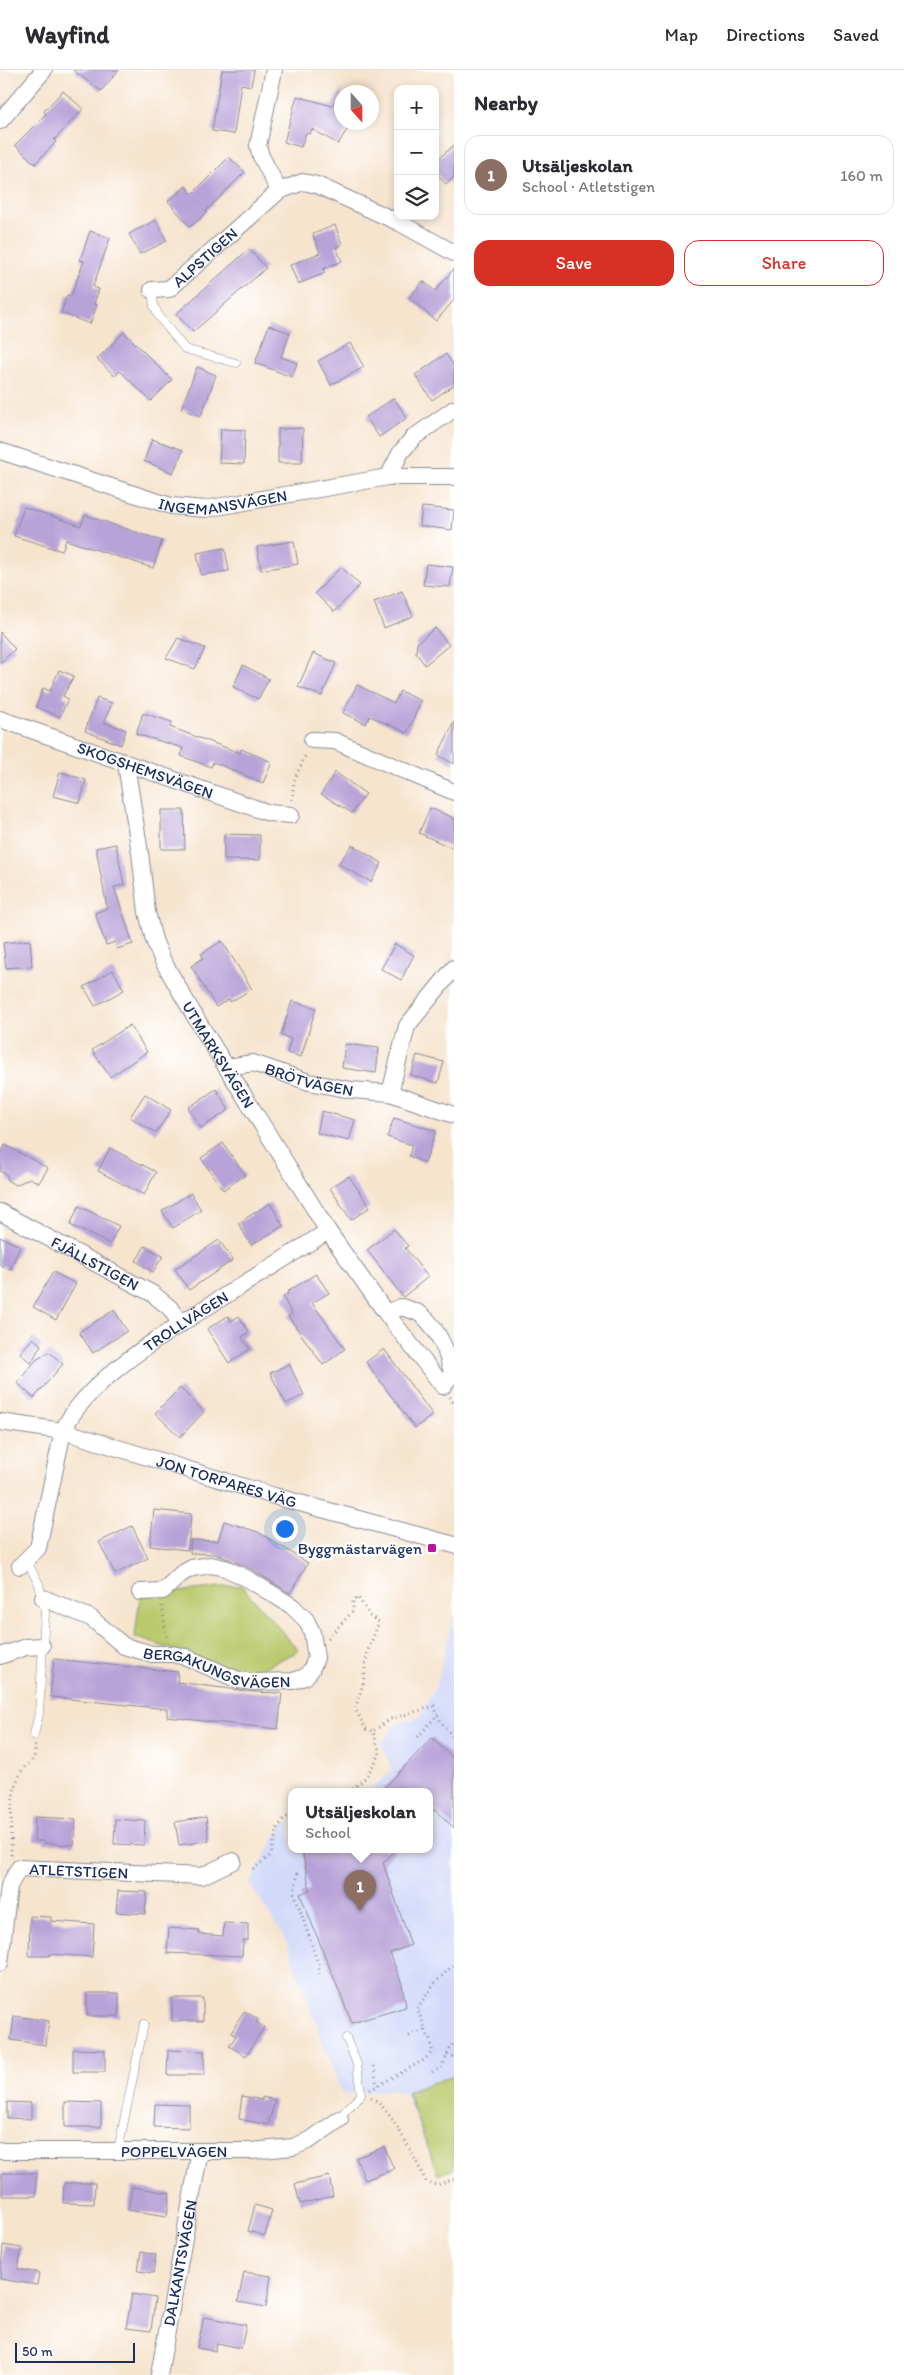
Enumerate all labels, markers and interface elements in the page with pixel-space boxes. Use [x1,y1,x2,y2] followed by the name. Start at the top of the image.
[25,20,109,49] text: Wayfind
[665,24,698,46] text: Map
[726,24,805,46] text: Directions
[833,24,879,46] text: Saved
[334,85,379,130] north arrow
[394,85,439,220] map controls
[394,85,439,130] button: +
[474,90,538,115] text: Nearby
[394,130,439,175] button: −
[522,154,633,177] text: Utsäljeskolan
[487,166,495,185] text: 1
[840,166,883,185] text: 160 m
[394,175,439,220] button: layers
[522,177,655,196] text: School · Atletstigen
[168,223,241,291] street label: ALPSTIGEN
[474,240,674,286] button: Save
[684,240,884,286] button: Share
[156,485,288,519] street label: INGEMANSVÄGEN
[75,737,216,802] street label: SKOGSHEMSVÄGEN
[179,998,259,1111] street label: UTMARKSVÄGEN
[263,1058,355,1100] street label: BRÖTVÄGEN
[48,1232,142,1294] street label: FJÄLLSTIGEN
[140,1287,232,1355] street label: TROLLVÄGEN
[154,1451,299,1511] street label: JON TORPARES VÄG
[272,1516,298,1542] your location
[298,1539,422,1558] place label: Byggmästarvägen
[426,1542,438,1554] marker: Byggmästarvägen
[141,1642,291,1692] street label: BERGAKUNGSVÄGEN
[288,1788,433,1853] popup
[305,1800,416,1823] text: Utsäljeskolan
[305,1823,351,1842] text: School
[29,1859,129,1882] street label: ATLETSTIGEN
[344,1870,376,1911] pin: 1
[121,2142,227,2161] street label: POPPELVÄGEN
[159,2198,200,2328] street label: DALKANTSVÄGEN
[15,2340,135,2363] scale bar
[22,2343,53,2360] text: 50 m

